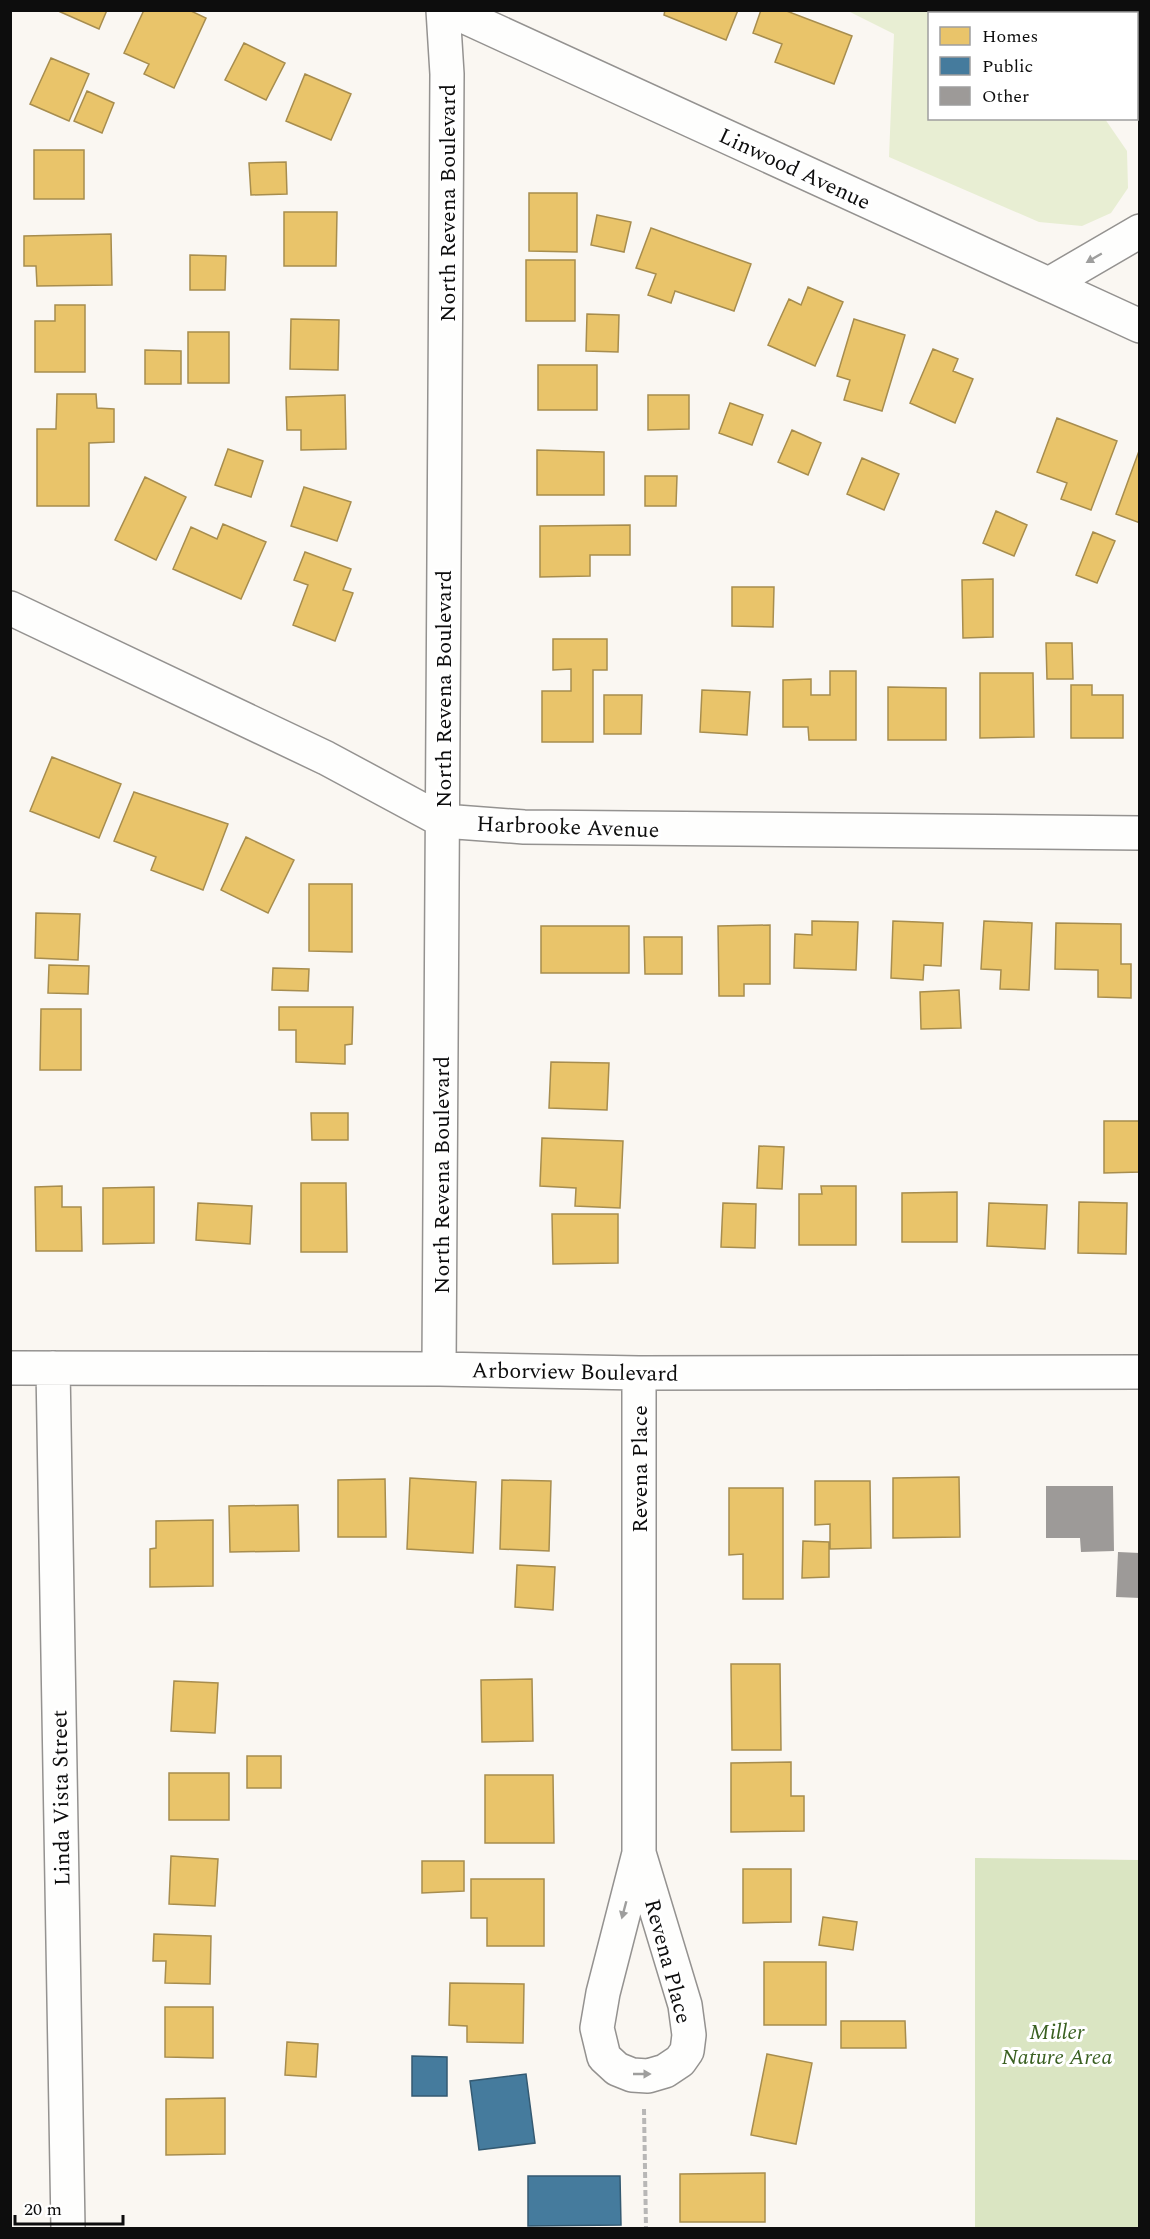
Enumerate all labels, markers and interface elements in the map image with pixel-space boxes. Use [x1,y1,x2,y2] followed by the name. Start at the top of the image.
[928,12,1138,120] legend
[982,23,1038,50] text: Homes
[982,53,1033,80] text: Public
[982,83,1029,110] text: Other
[432,84,465,322] street label: North Revena Boulevard
[713,120,876,219] street label: Linwood Avenue
[1086,252,1102,263] one-way arrow
[428,570,461,808] street label: North Revena Boulevard
[476,808,660,847] street label: Harbrooke Avenue
[426,1056,459,1294] street label: North Revena Boulevard
[471,1354,679,1391] street label: Arborview Boulevard
[624,1405,657,1533] street label: Revena Place
[43,1709,80,1886] street label: Linda Vista Street
[635,1895,700,2027] street label: Revena Place
[619,1900,629,1919] one-way arrow
[1002,2016,1113,2074] park label: Miller Nature Area
[632,2070,651,2079] one-way arrow
[15,2188,123,2226] scale bar
[24,2196,62,2223] text: 20 m

